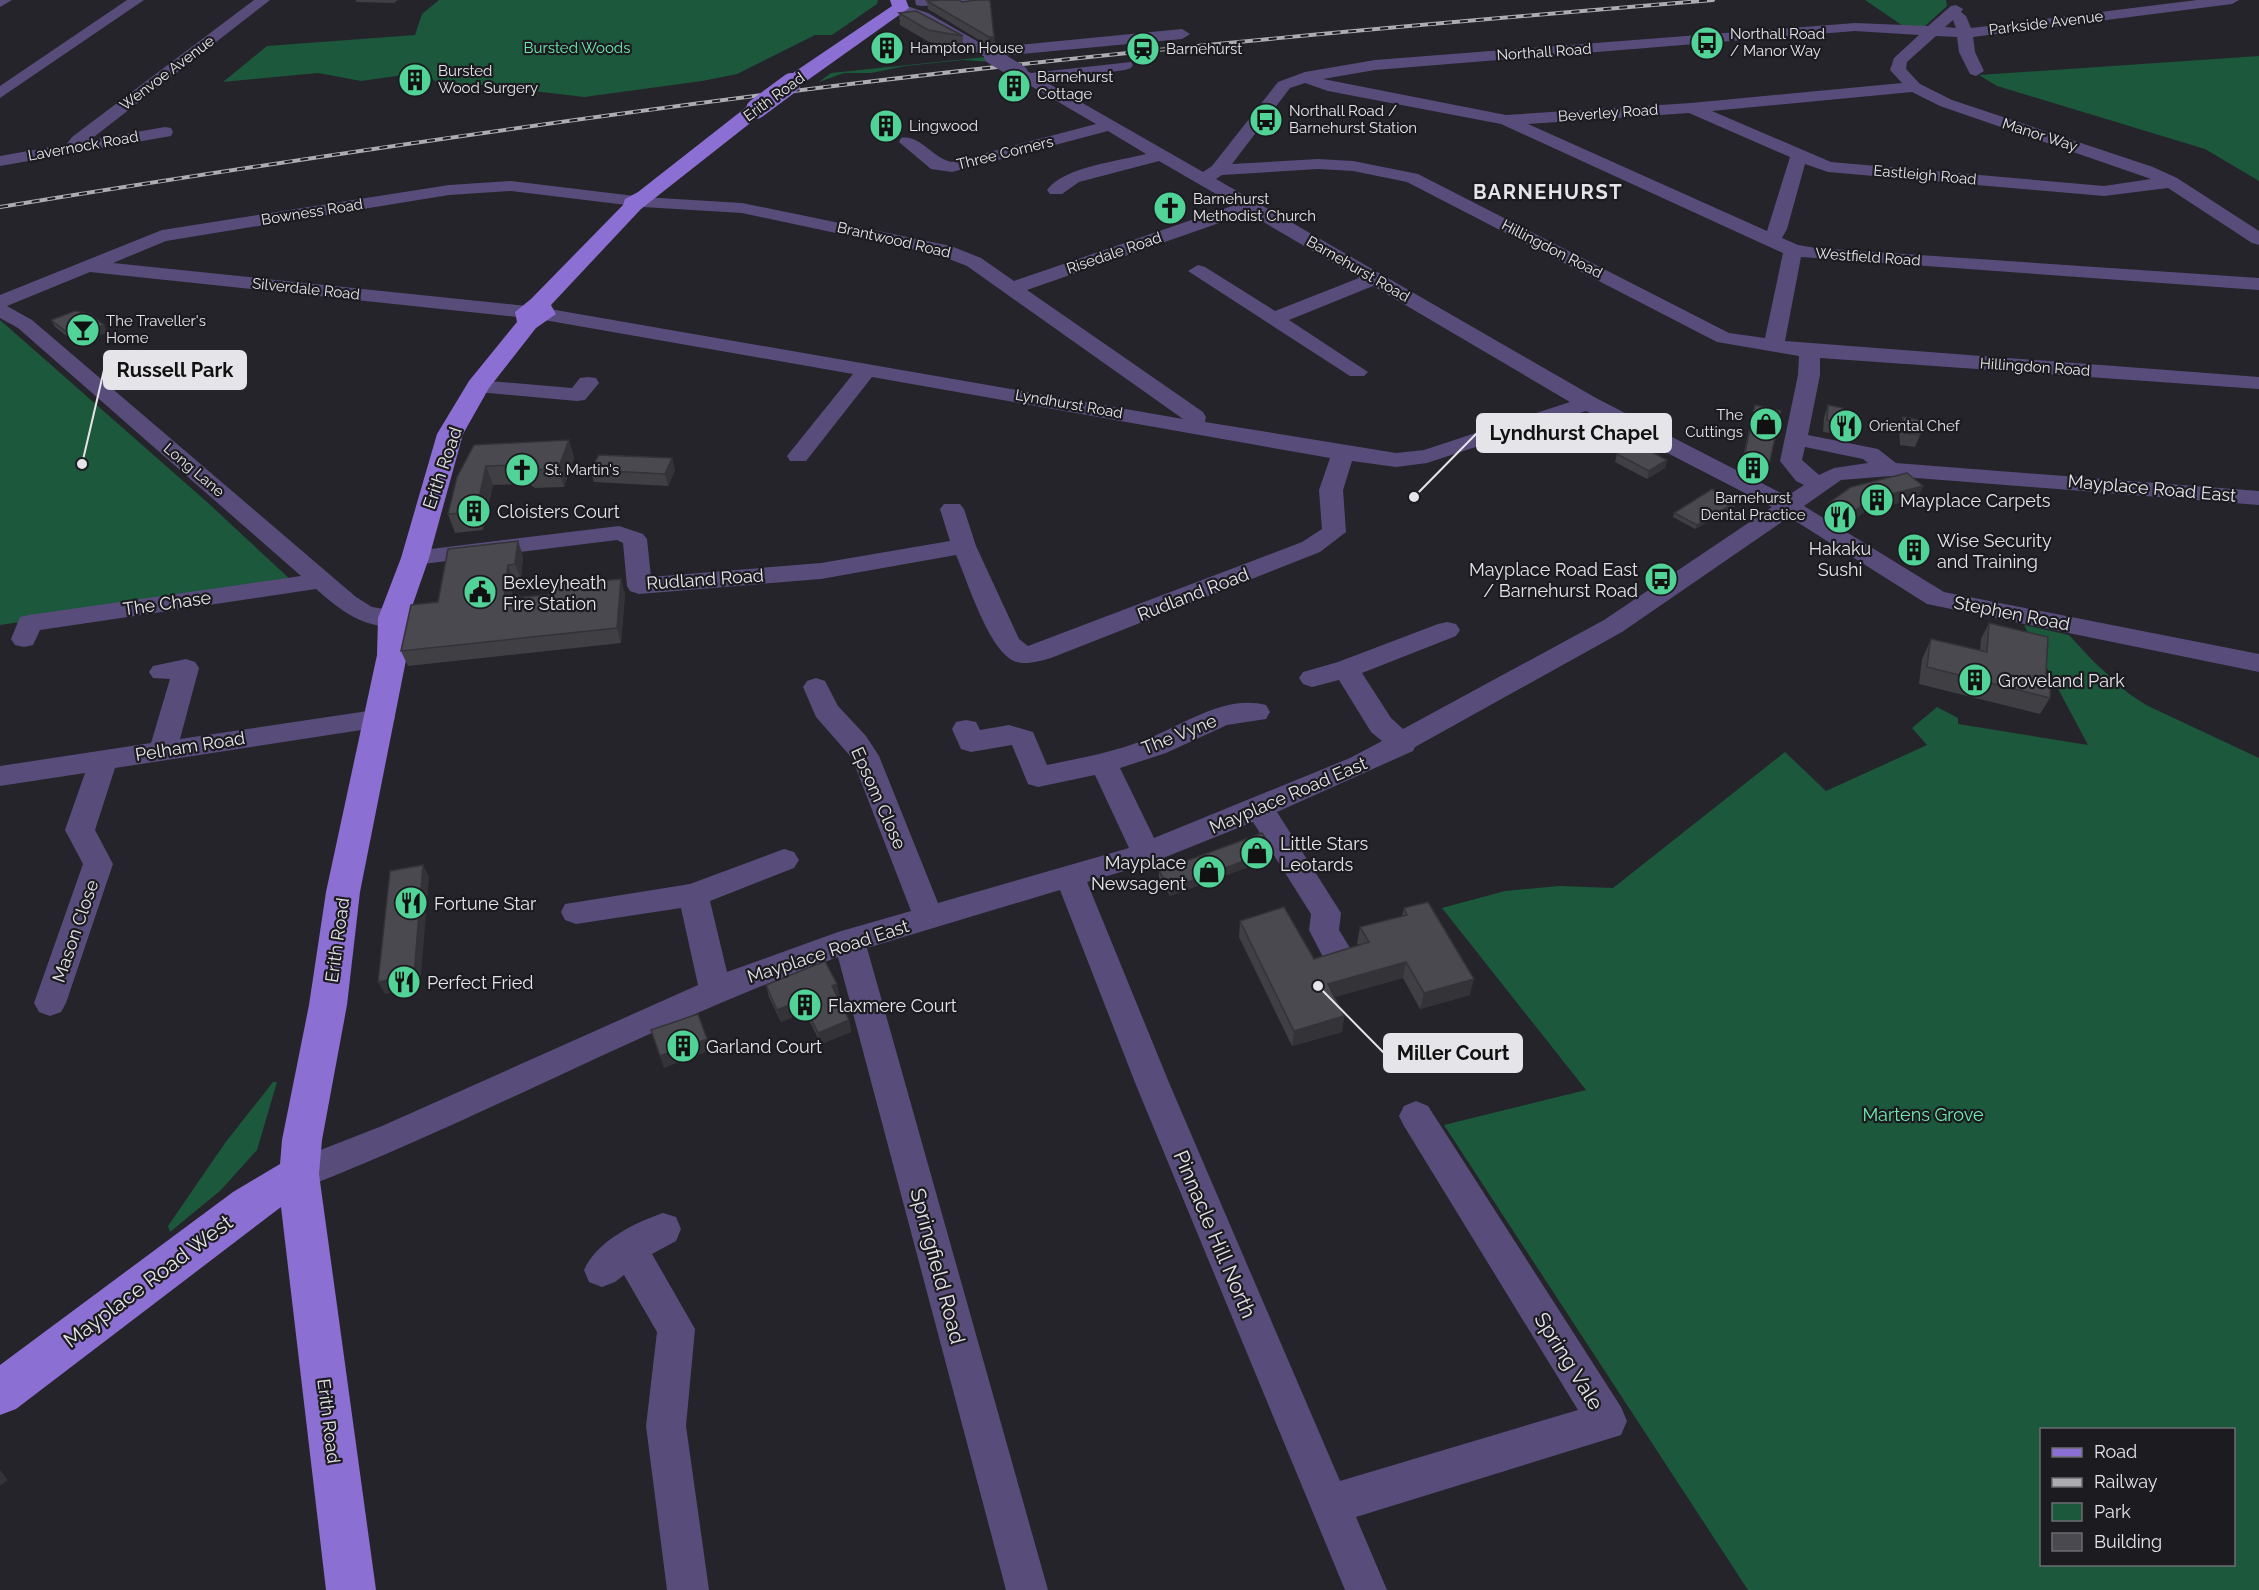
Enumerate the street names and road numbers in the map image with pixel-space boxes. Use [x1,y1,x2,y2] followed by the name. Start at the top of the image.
[1988,7,2105,39] street label: Parkside Avenue
[116,32,218,114] street label: Wenvoe Avenue
[1496,40,1592,64] street label: Northall Road
[740,69,808,125] street label: Erith Road
[1557,101,1659,125] street label: Beverley Road
[2000,114,2080,156] street label: Manor Way
[26,127,140,165] street label: Lavernock Road
[955,132,1055,174] street label: Three Corners
[1873,162,1977,188] street label: Eastleigh Road
[260,195,364,229] street label: Bowness Road
[1499,216,1605,282] street label: Hillingdon Road
[835,218,953,262] street label: Brantwood Road
[1064,228,1164,278] street label: Risedale Road
[1303,232,1413,306] street label: Barnehurst Road
[1815,244,1921,270] street label: Westfield Road
[251,274,361,304] street label: Silverdale Road
[1979,354,2091,380] street label: Hillingdon Road
[1014,386,1124,422] street label: Lyndhurst Road
[418,424,466,512] street label: Erith Road
[160,439,228,501] street label: Long Lane
[2067,470,2237,506] street label: Mayplace Road East
[1134,563,1252,625] street label: Rudland Road
[646,564,764,594] street label: Rudland Road
[122,586,213,620] street label: The Chase
[1952,591,2072,635] street label: Stephen Road
[1139,709,1220,759] street label: The Vyne
[133,727,247,765] street label: Pelham Road
[847,744,911,853] street label: Epsom Close
[1206,752,1370,838] street label: Mayplace Road East
[48,876,103,985] street label: Mason Close
[321,896,353,984] street label: Erith Road
[744,915,912,987] street label: Mayplace Road East
[1168,1146,1262,1322] street label: Pinnacle Hill North
[905,1185,971,1347] street label: Springfield Road
[59,1209,237,1353] street label: Mayplace Road West
[1529,1308,1609,1414] street label: Spring Vale
[313,1377,345,1465] street label: Erith Road

